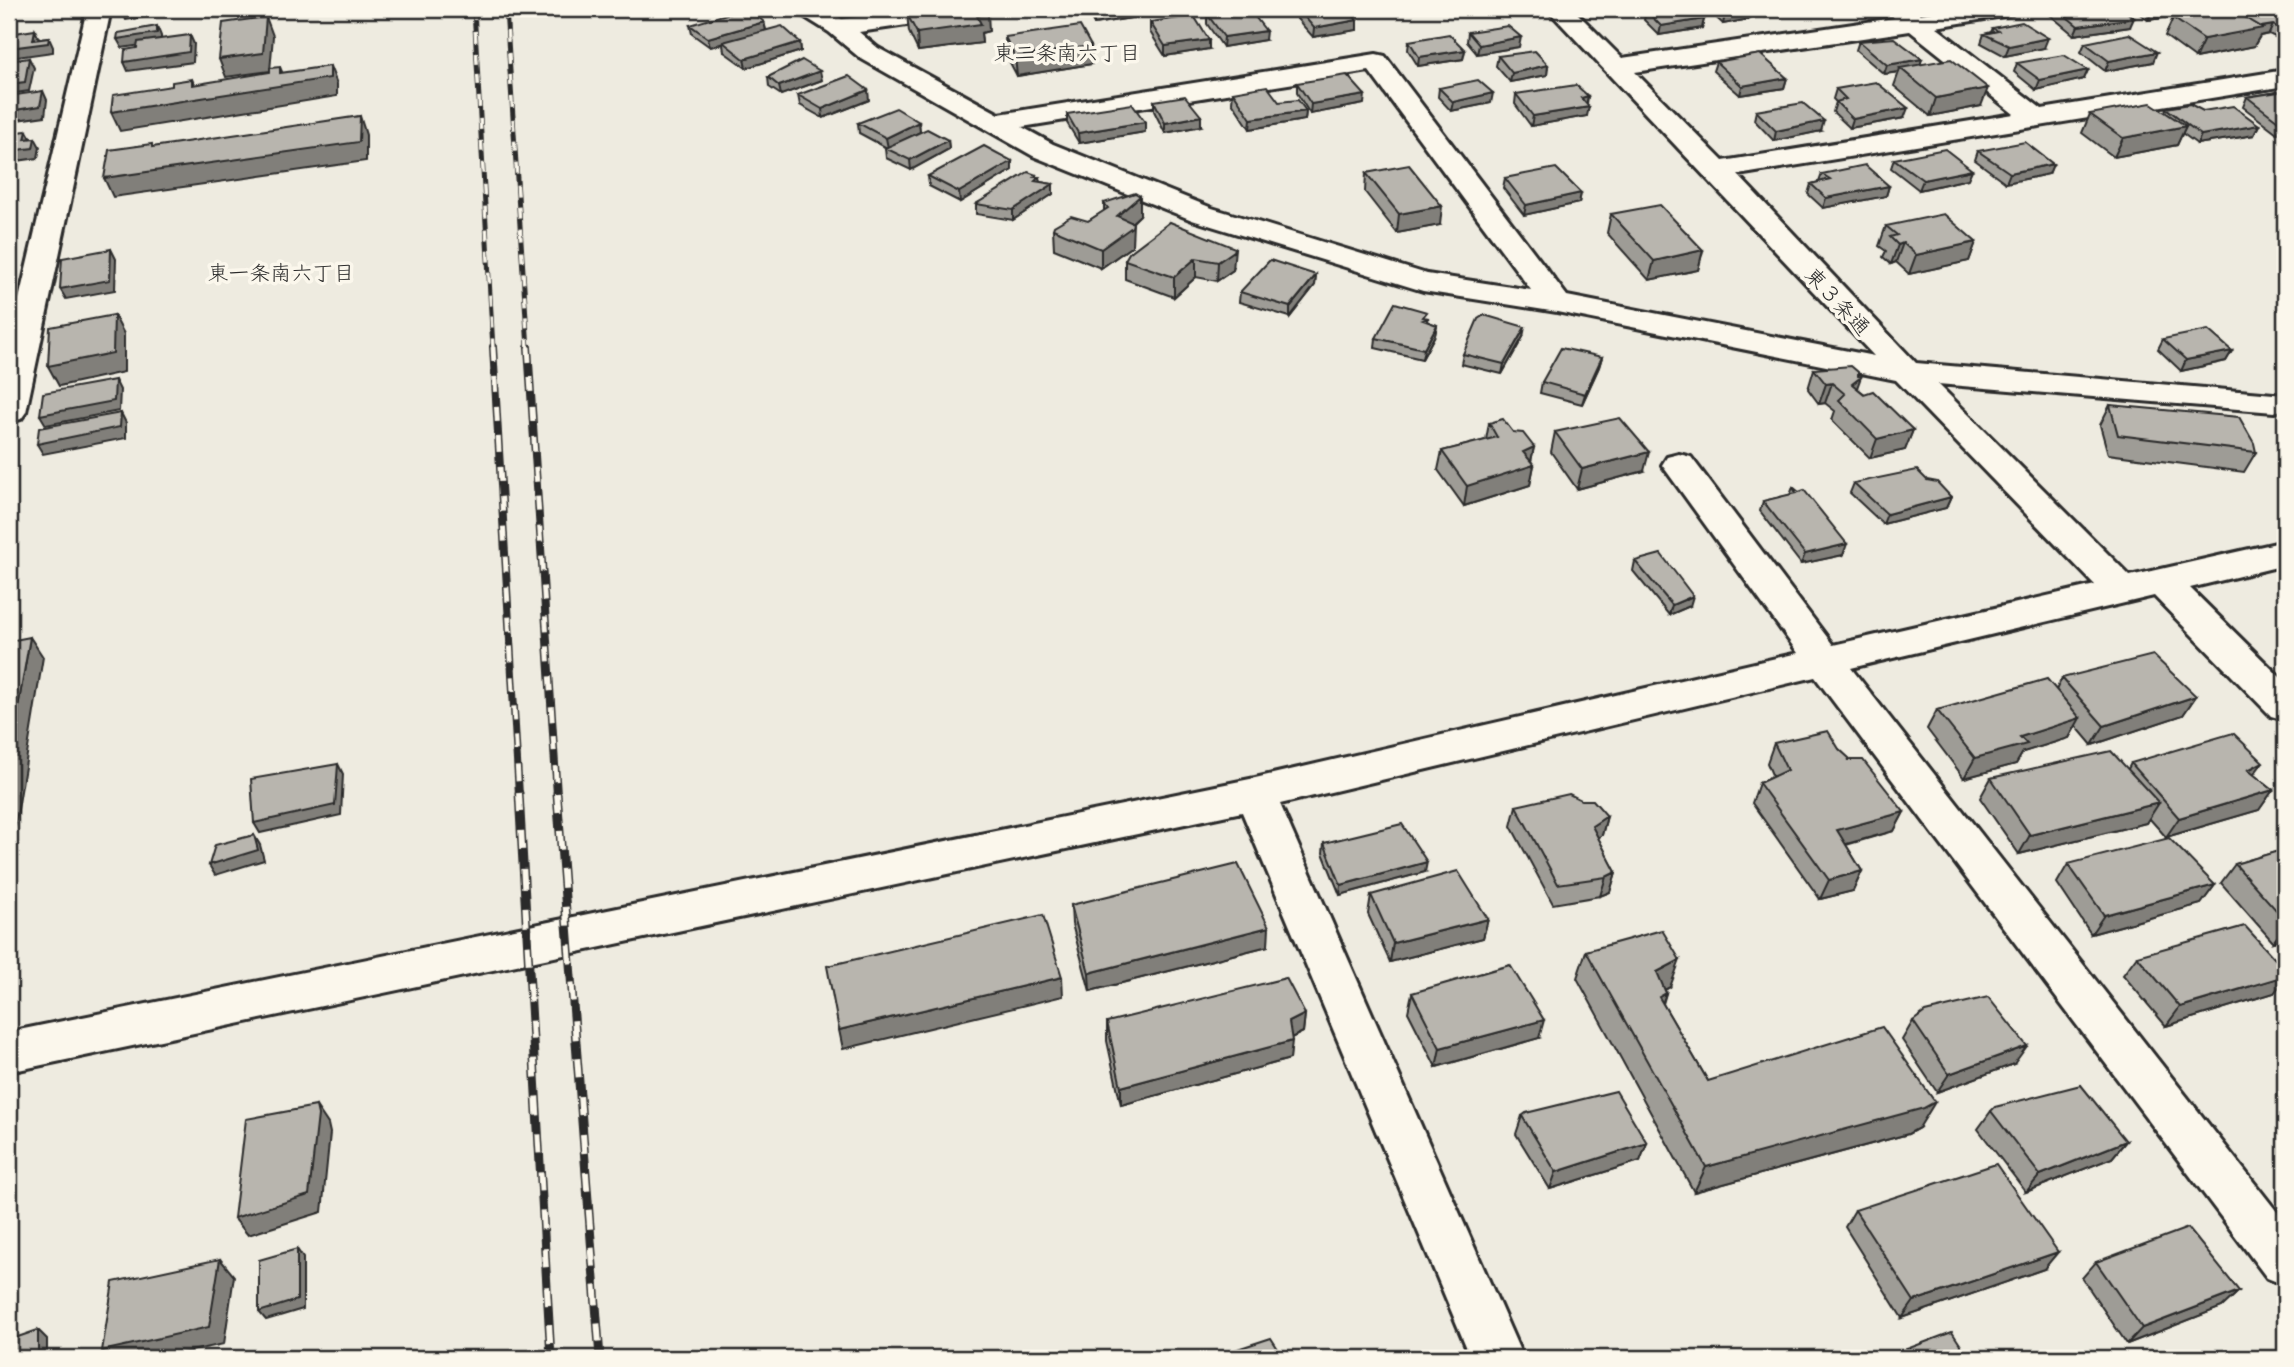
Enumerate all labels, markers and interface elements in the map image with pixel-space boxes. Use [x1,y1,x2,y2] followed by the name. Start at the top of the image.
[994,35,1141,67] district label: 東二条南六丁目
[208,255,355,287] district label: 東一条南六丁目
[1799,258,1879,342] street label: 東３条通

